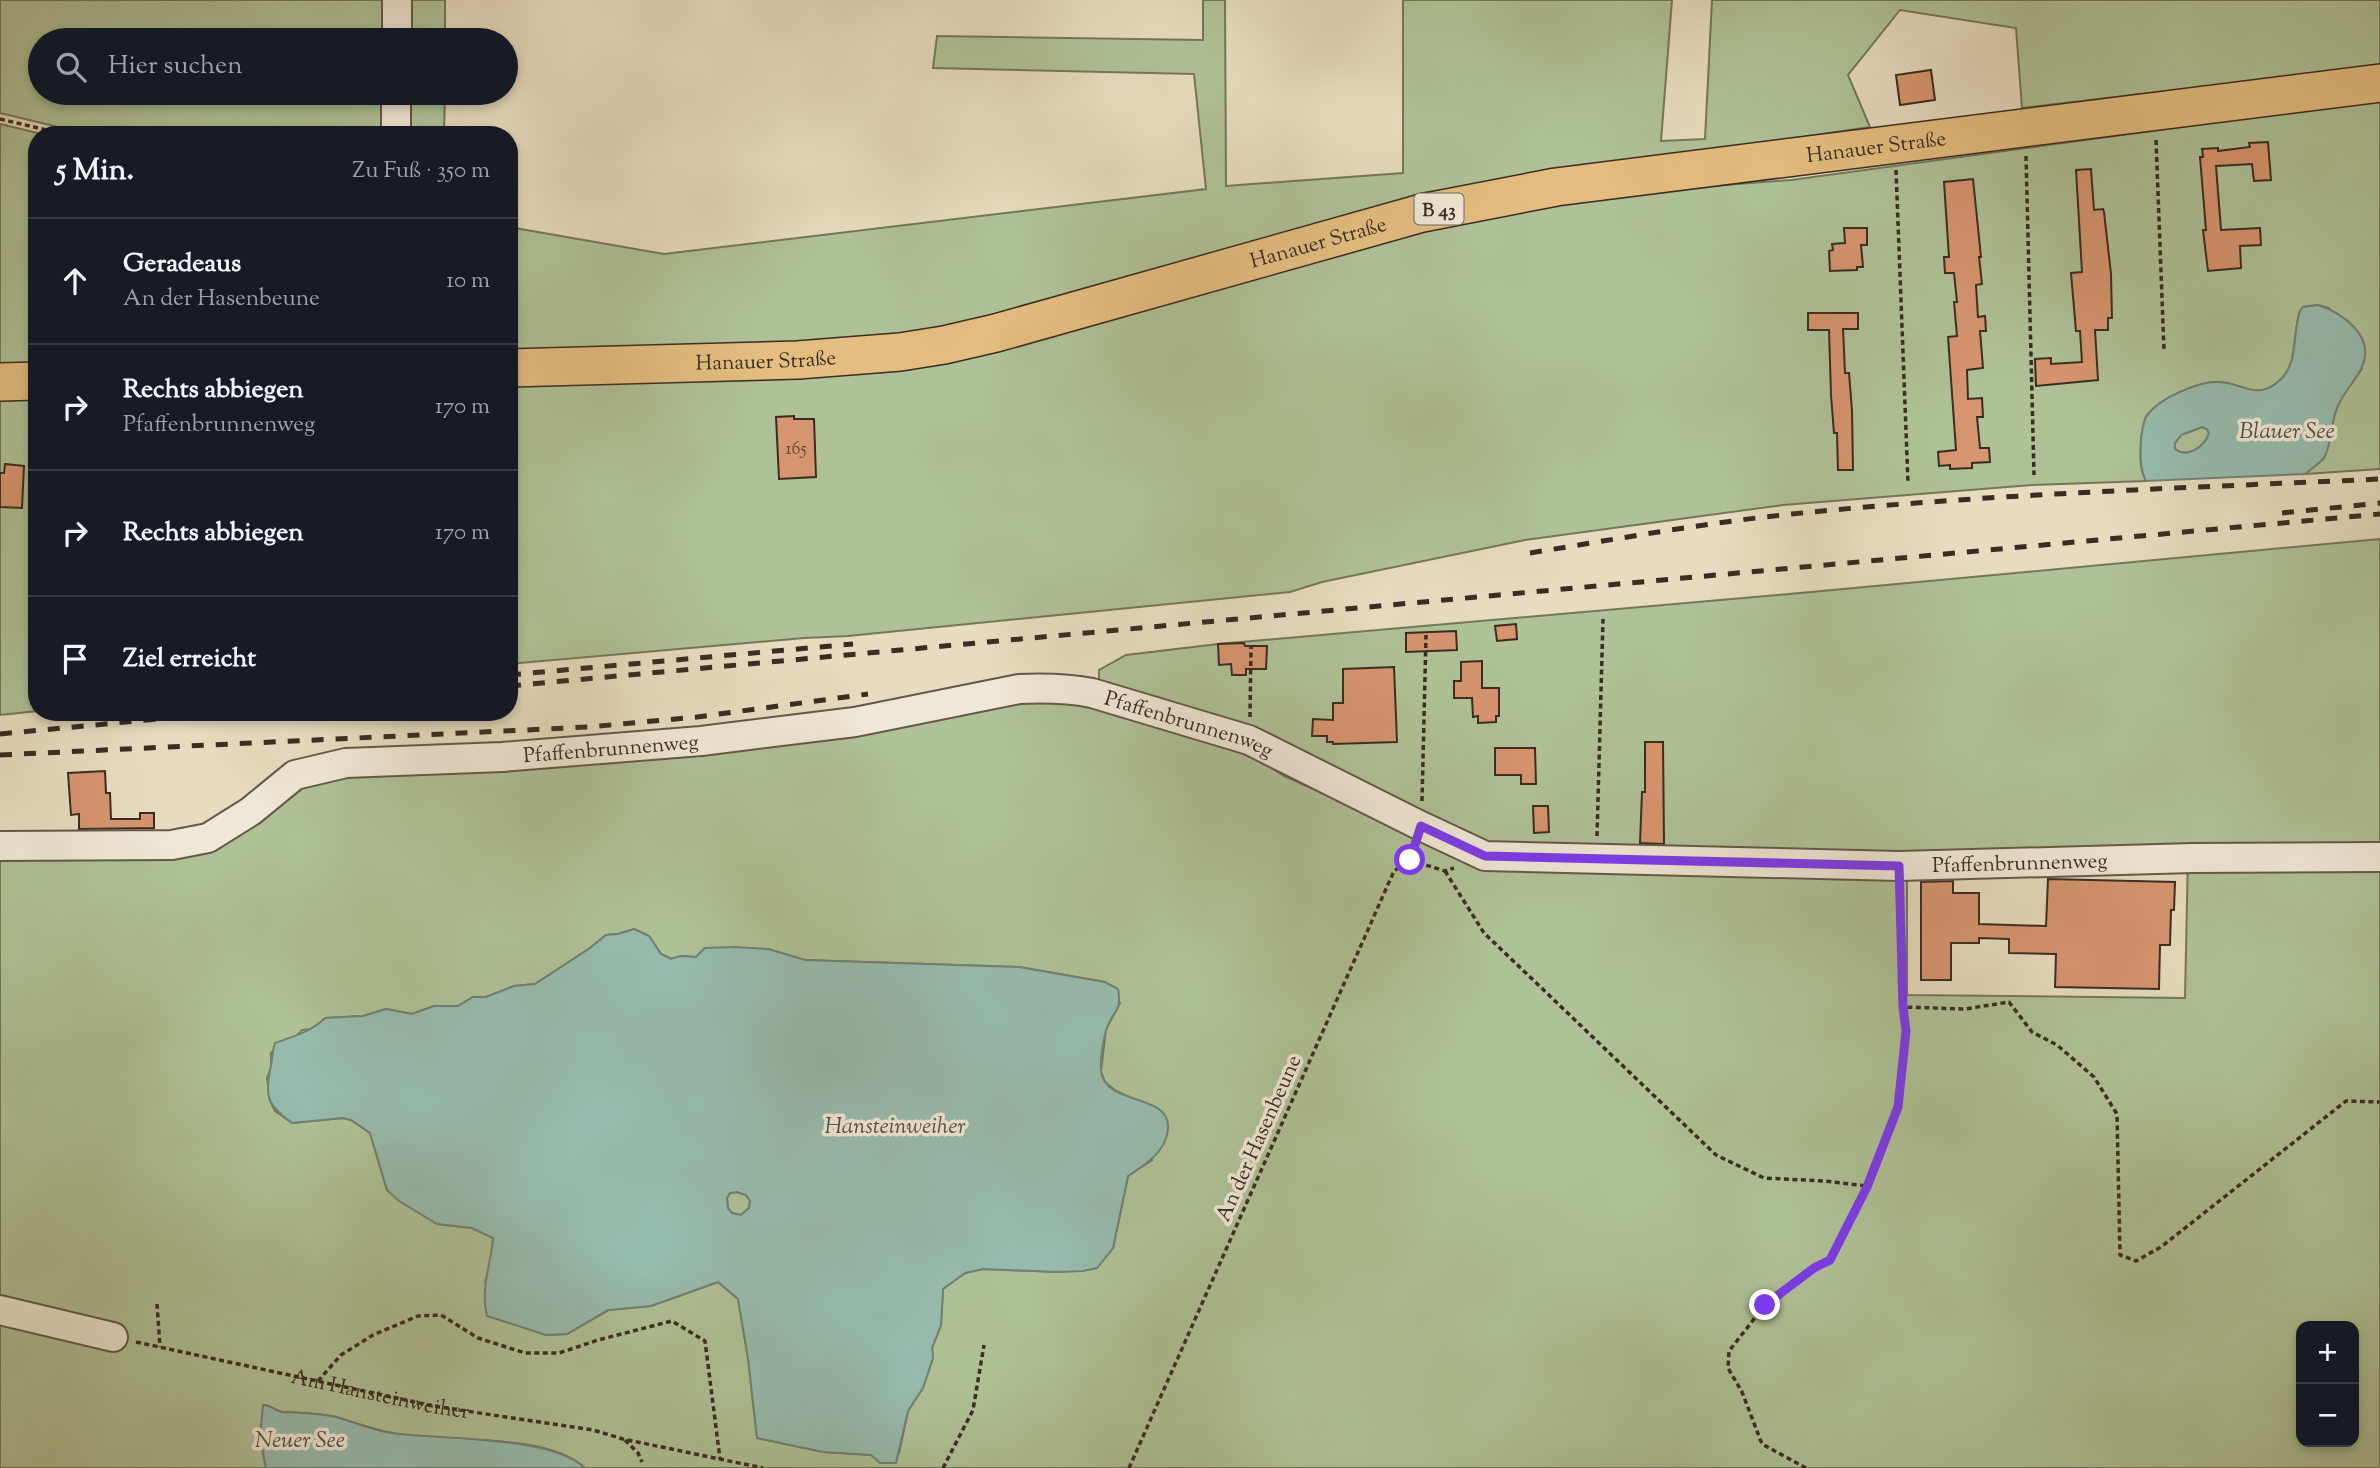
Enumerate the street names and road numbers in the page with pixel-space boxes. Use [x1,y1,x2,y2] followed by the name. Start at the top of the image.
[1805,125,1948,172] street label: Hanauer Straße
[1414,194,1464,224] road number: B 43
[1247,211,1390,278] street label: Hanauer Straße
[695,344,837,380] street label: Hanauer Straße
[1100,685,1278,767] street label: Pfaffenbrunnenweg
[522,728,700,772] street label: Pfaffenbrunnenweg
[1932,847,2108,882] street label: Pfaffenbrunnenweg
[1210,1051,1310,1227] street label: An der Hasenbeune
[288,1363,472,1428] street label: Am Hansteinweiher

